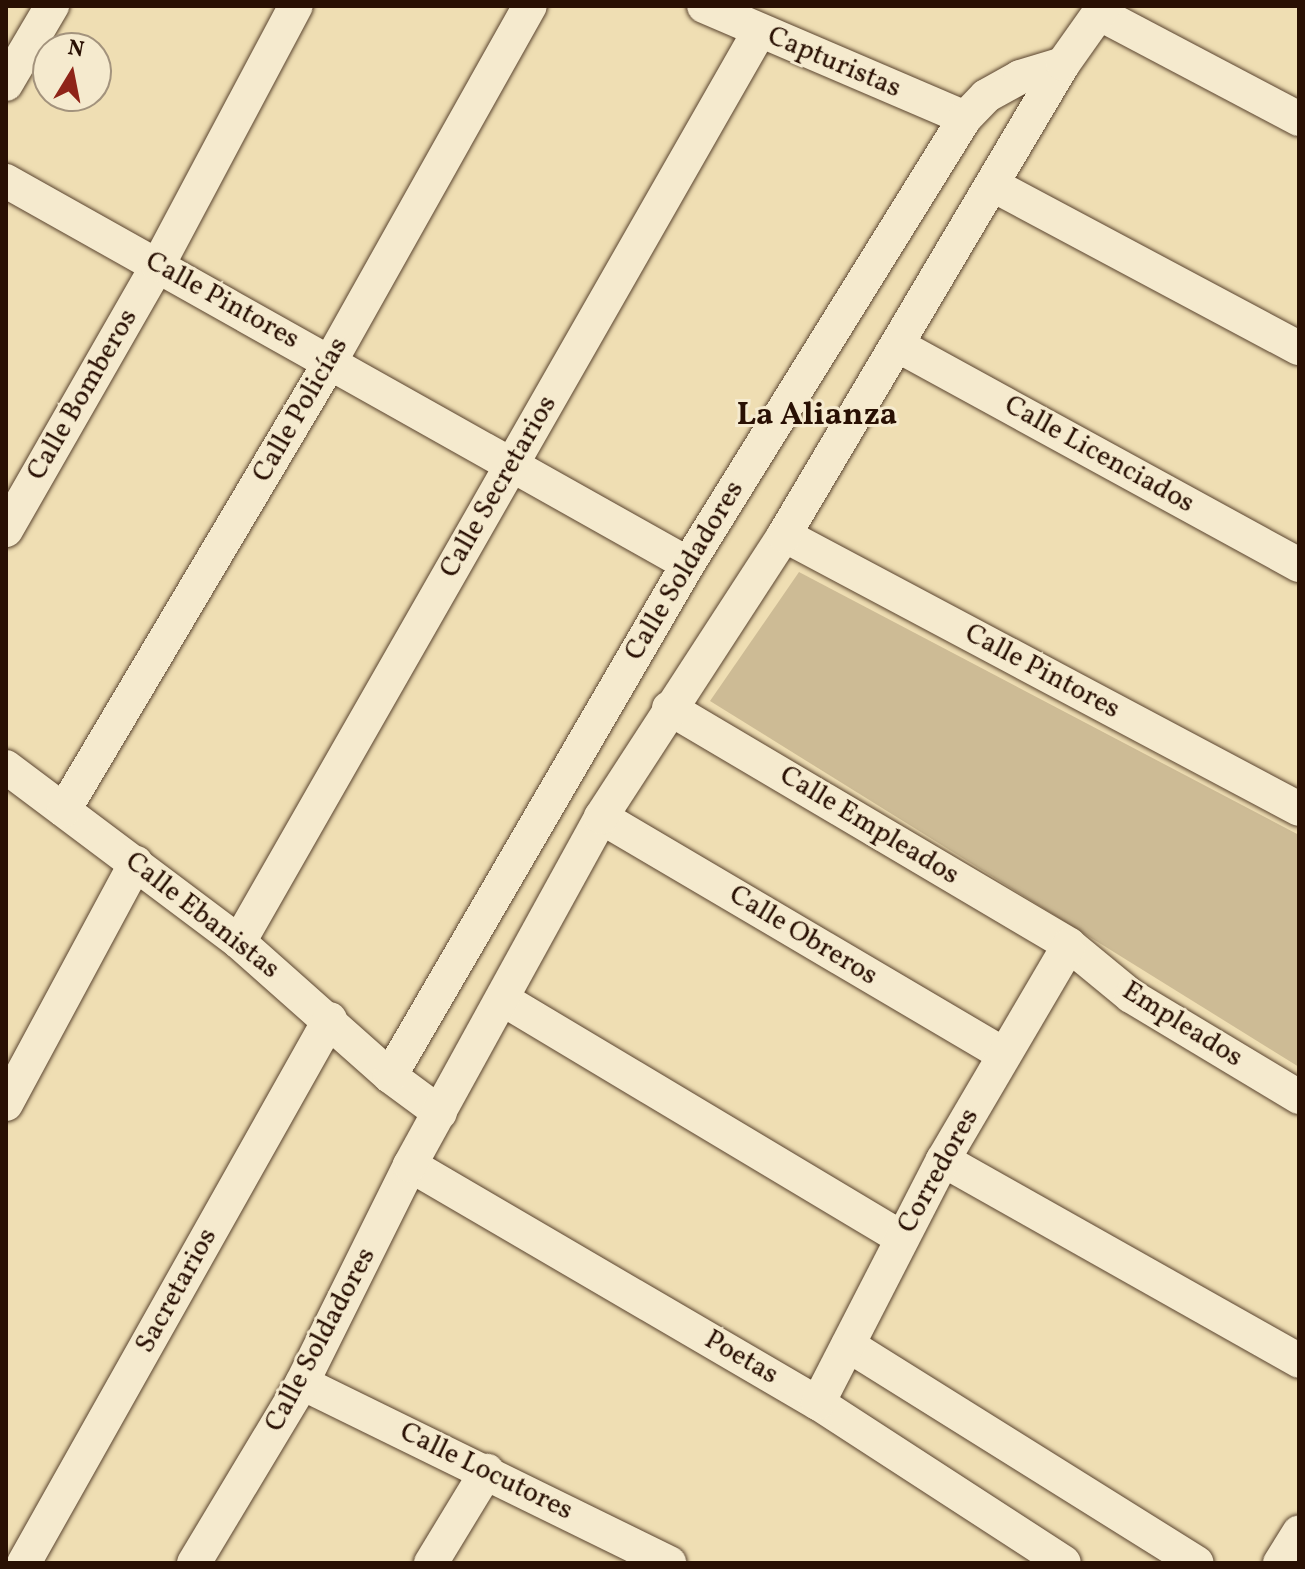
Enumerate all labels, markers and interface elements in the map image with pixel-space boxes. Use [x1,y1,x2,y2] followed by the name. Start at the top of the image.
[762,20,906,106] street label: Capturistas
[32,32,112,112] north arrow
[65,33,86,66] text: N
[139,245,305,357] street label: Calle Pintores
[20,303,146,487] street label: Calle Bomberos
[246,332,356,488] street label: Calle Policías
[998,389,1200,521] street label: Calle Licenciados
[433,390,565,584] street label: Calle Secretarios
[737,397,897,435] district label: La Alianza
[618,475,752,667] street label: Calle Soldadores
[959,617,1125,727] street label: Calle Pintores
[773,759,965,893] street label: Calle Empleados
[118,845,286,987] street label: Calle Ebanistas
[723,879,883,993] street label: Calle Obreros
[1116,975,1248,1075] street label: Empleados
[891,1103,987,1239] street label: Corredores
[129,1223,225,1359] street label: Sacretarios
[258,1242,384,1438] street label: Calle Soldadores
[698,1324,784,1392] street label: Poetas
[394,1416,578,1528] street label: Calle Locutores

